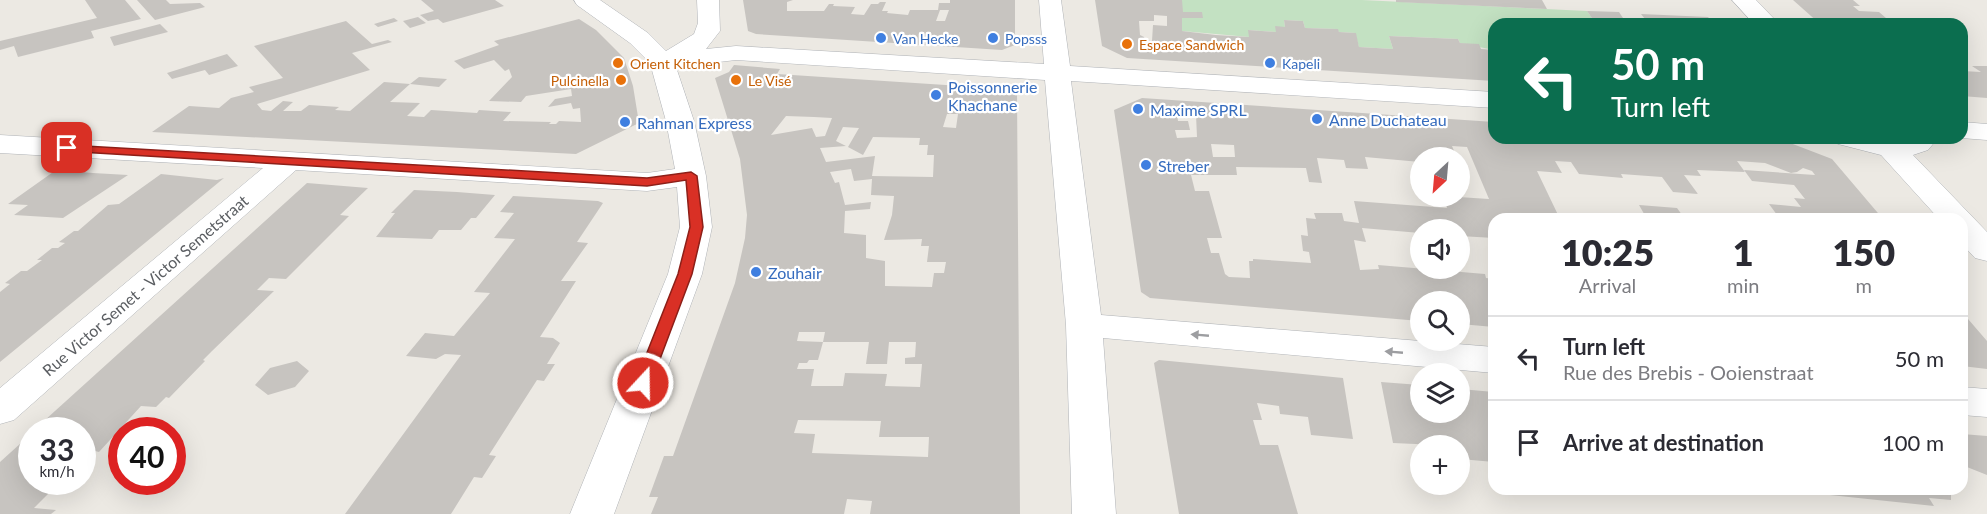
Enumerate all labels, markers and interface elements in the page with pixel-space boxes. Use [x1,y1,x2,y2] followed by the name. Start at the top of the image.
[893,30,958,47] place label: Van Hecke
[1005,30,1047,47] place label: Popsss
[874,31,888,45] marker: Van Hecke
[986,31,1000,45] marker: Popsss
[1139,36,1244,53] place label: Espace Sandwich
[1120,37,1134,51] marker: Espace Sandwich
[1611,39,1705,89] text: 50 m
[1512,42,1590,120] icon: left
[630,55,721,72] place label: Orient Kitchen
[1282,55,1320,72] place label: Kapeli
[611,56,625,70] marker: Orient Kitchen
[1263,56,1277,70] marker: Kapeli
[551,72,609,89] place label: Pulcinella
[748,72,791,89] place label: Le Visé
[614,73,628,87] marker: Pulcinella
[729,73,743,87] marker: Le Visé
[948,77,1037,114] place label: Poissonnerie Khachane
[929,88,943,102] marker: Poissonnerie Khachane
[1611,90,1710,123] text: Turn left
[1150,100,1247,119] place label: Maxime SPRL
[1131,102,1145,116] marker: Maxime SPRL
[1329,110,1447,129] place label: Anne Duchateau
[1310,112,1324,126] marker: Anne Duchateau
[637,113,752,132] place label: Rahman Express
[618,115,632,129] marker: Rahman Express
[41,122,92,173] pin
[50,131,83,164] icon: arrive
[1410,147,1470,207] north arrow
[1410,147,1470,495] map controls
[1158,156,1209,175] place label: Streber
[1139,158,1153,172] marker: Streber
[38,190,252,379] street label: Rue Victor Semet - Victor Semetstraat
[1410,219,1470,279] button: sound
[1561,230,1654,274] text: 10:25
[1733,230,1754,274] text: 1
[1832,230,1895,274] text: 150
[768,263,822,282] place label: Zouhair
[749,265,763,279] marker: Zouhair
[1579,273,1636,297] text: Arrival
[1727,273,1759,297] text: min
[1855,273,1872,297] text: m
[1410,291,1470,351] button: search
[1190,331,1209,340] one-way arrow
[1563,333,1645,360] text: Turn left
[1512,342,1545,375] icon: left
[1895,345,1944,372] text: 50 m
[1384,347,1403,357] one-way arrow
[611,351,675,415] position arrow
[1563,360,1814,384] text: Rue des Brebis - Ooienstraat
[1410,363,1470,423] button: layers
[108,417,186,495] speed limit sign: 40
[1512,426,1545,459] icon: arrive
[1563,429,1764,456] text: Arrive at destination
[1882,429,1944,456] text: 100 m
[40,431,74,467] text: 33
[1410,435,1470,495] button: +
[39,462,75,480] text: km/h

